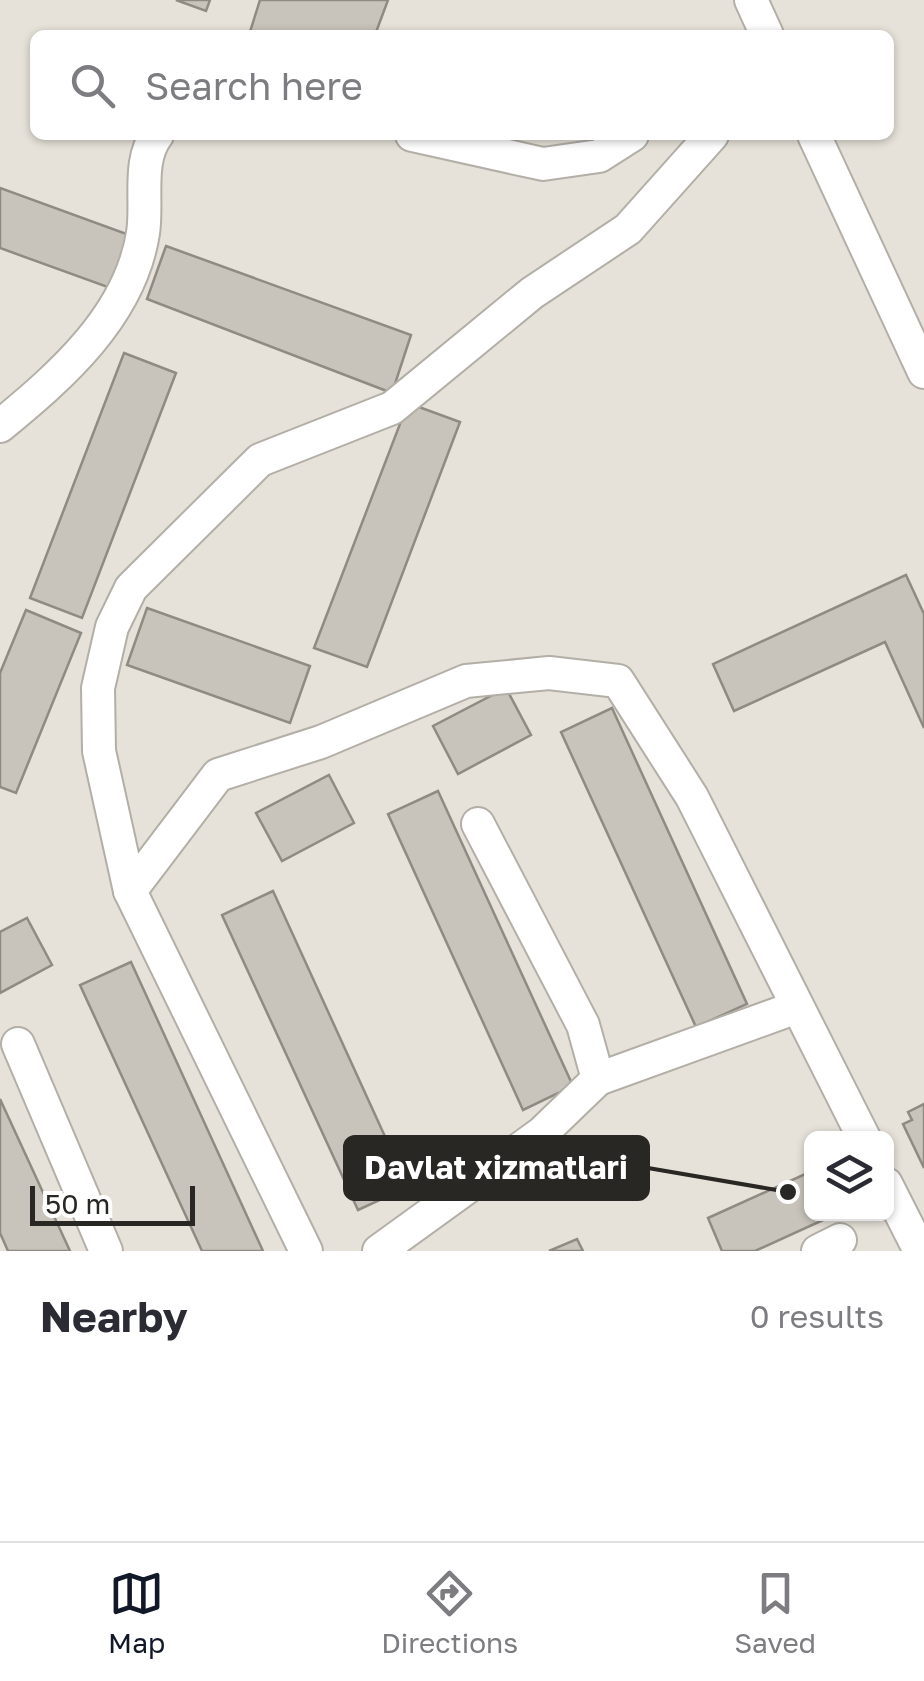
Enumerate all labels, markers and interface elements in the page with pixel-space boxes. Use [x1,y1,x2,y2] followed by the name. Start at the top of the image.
[30,30,894,140] search box
[65,58,120,113] icon: search
[145,63,363,108] text: Search here
[804,1131,894,1221] map controls
[804,1131,894,1221] button: layers
[345,1137,648,1199] callout: Davlat xizmatlari
[364,1148,628,1186] text: Davlat xizmatlari
[30,1181,195,1226] scale bar
[45,1187,110,1220] text: 50 m
[40,1291,188,1341] text: Nearby
[750,1297,884,1335] text: 0 results
[108,1566,165,1659] tab: Map
[381,1566,518,1659] tab: Directions
[734,1566,816,1659] tab: Saved

